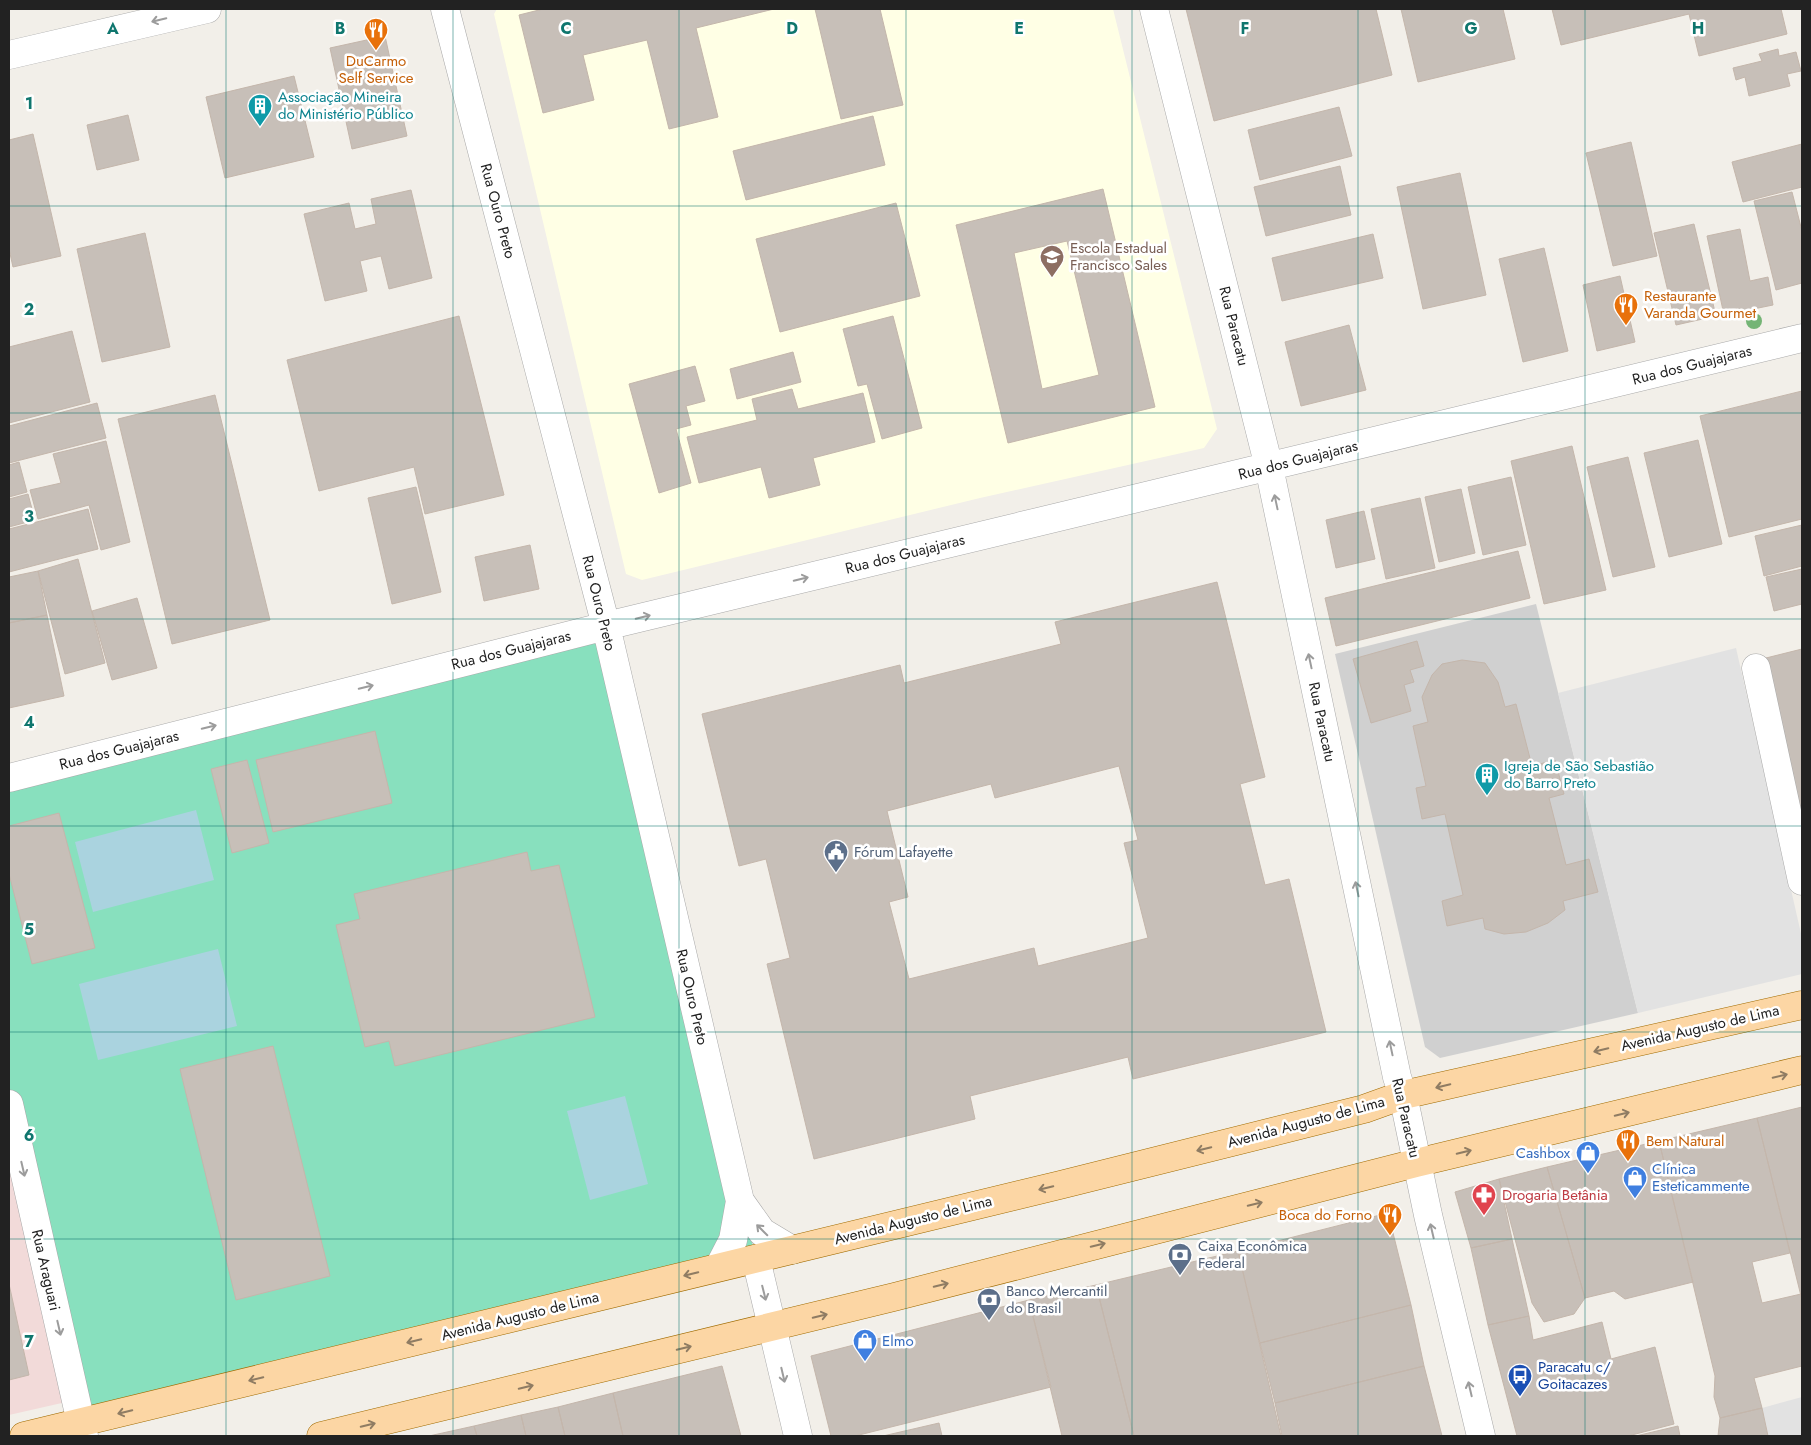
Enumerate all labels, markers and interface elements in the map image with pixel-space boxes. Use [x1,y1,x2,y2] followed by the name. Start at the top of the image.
[152,16,168,25] one-way arrow
[106,17,119,40] text: A
[335,17,345,40] text: B
[363,17,389,51] restaurant icon: DuCarmo Self Service
[560,17,572,40] text: C
[786,17,798,40] text: D
[1014,17,1024,40] text: E
[1241,17,1249,40] text: F
[1464,17,1478,40] text: G
[1692,17,1704,40] text: H
[338,50,414,89] place label: DuCarmo Self Service
[278,86,414,125] place label: Associação Mineira do Ministério Público
[25,92,33,115] text: 1
[247,93,273,127] building icon: Associação Mineira do Ministério Público
[475,161,521,261] street label: Rua Ouro Preto
[1070,237,1167,276] place label: Escola Estadual Francisco Sales
[1039,244,1065,278] school or university icon: Escola Estadual Francisco Sales
[1214,284,1254,368] street label: Rua Paracatu
[1644,285,1756,324] place label: Restaurante Varanda Gourmet
[1613,292,1639,326] restaurant icon: Restaurante Varanda Gourmet
[24,298,34,321] text: 2
[1630,340,1754,390] street label: Rua dos Guajajaras
[1236,435,1360,485] street label: Rua dos Guajajaras
[1271,495,1280,511] one-way arrow
[24,505,34,528] text: 3
[843,529,967,579] street label: Rua dos Guajajaras
[577,553,621,653] street label: Rua Ouro Preto
[792,574,808,584] one-way arrow
[634,612,650,622] one-way arrow
[449,625,573,675] street label: Rua dos Guajajaras
[1304,654,1314,670] one-way arrow
[1303,680,1341,764] street label: Rua Paracatu
[358,682,374,691] one-way arrow
[23,711,35,734] text: 4
[200,722,216,731] one-way arrow
[57,725,181,775] street label: Rua dos Guajajaras
[1504,755,1654,794] place label: Igreja de São Sebastião do Barro Preto
[1474,762,1500,796] building icon: Igreja de São Sebastião do Barro Preto
[823,839,849,873] public building icon: Fórum Lafayette
[854,841,953,863] place label: Fórum Lafayette
[1352,881,1361,897] one-way arrow
[24,918,34,941] text: 5
[670,947,714,1047] street label: Rua Ouro Preto
[1619,999,1781,1057] street label: Avenida Augusto de Lima
[1385,1040,1395,1056] one-way arrow
[1594,1046,1610,1055] one-way arrow
[1771,1071,1787,1080] one-way arrow
[1386,1076,1426,1160] street label: Rua Paracatu
[1435,1082,1451,1091] one-way arrow
[1225,1090,1387,1154] street label: Avenida Augusto de Lima
[1613,1109,1629,1118] one-way arrow
[24,1124,34,1147] text: 6
[1615,1128,1641,1162] restaurant icon: Bem Natural
[1646,1130,1724,1152] place label: Bem Natural
[1575,1140,1601,1174] shop icon: Cashbox
[1516,1142,1571,1164] place label: Cashbox
[1196,1145,1212,1154] one-way arrow
[1455,1147,1471,1156] one-way arrow
[1652,1158,1750,1197] place label: Clínica Esteticammente
[19,1161,28,1177] one-way arrow
[1622,1165,1648,1199] shop icon: Clínica Esteticammente
[1471,1182,1497,1216] pharmacy icon: Drogaria Betânia
[1039,1184,1055,1193] one-way arrow
[1502,1184,1608,1206] place label: Drogaria Betânia
[832,1190,994,1250] street label: Avenida Augusto de Lima
[1247,1199,1263,1208] one-way arrow
[1377,1202,1403,1236] restaurant icon: Boca do Forno
[1279,1204,1372,1226] place label: Boca do Forno
[1427,1223,1436,1239] one-way arrow
[756,1224,768,1236] one-way arrow
[26,1227,66,1313] street label: Rua Araguari
[1198,1235,1307,1274] place label: Caixa Econômica Federal
[1090,1239,1106,1249] one-way arrow
[1167,1242,1193,1276] bank icon: Caixa Econômica Federal
[684,1270,700,1279] one-way arrow
[932,1280,948,1289] one-way arrow
[1006,1280,1107,1319] place label: Banco Mercantil do Brasil
[760,1284,769,1300] one-way arrow
[439,1286,601,1346] street label: Avenida Augusto de Lima
[976,1287,1002,1321] bank icon: Banco Mercantil do Brasil
[811,1310,827,1320] one-way arrow
[54,1319,64,1335] one-way arrow
[852,1328,878,1362] shop icon: Elmo
[24,1330,34,1353] text: 7
[882,1330,914,1352] place label: Elmo
[407,1337,423,1346] one-way arrow
[676,1343,692,1352] one-way arrow
[1538,1356,1611,1395] place label: Paracatu c/ Goitacazes
[1507,1363,1533,1397] bus stop icon: Paracatu c/ Goitacazes
[779,1366,788,1382] one-way arrow
[249,1375,265,1384] one-way arrow
[1465,1381,1474,1397] one-way arrow
[518,1382,534,1391] one-way arrow
[118,1407,134,1417] one-way arrow
[360,1420,376,1429] one-way arrow

